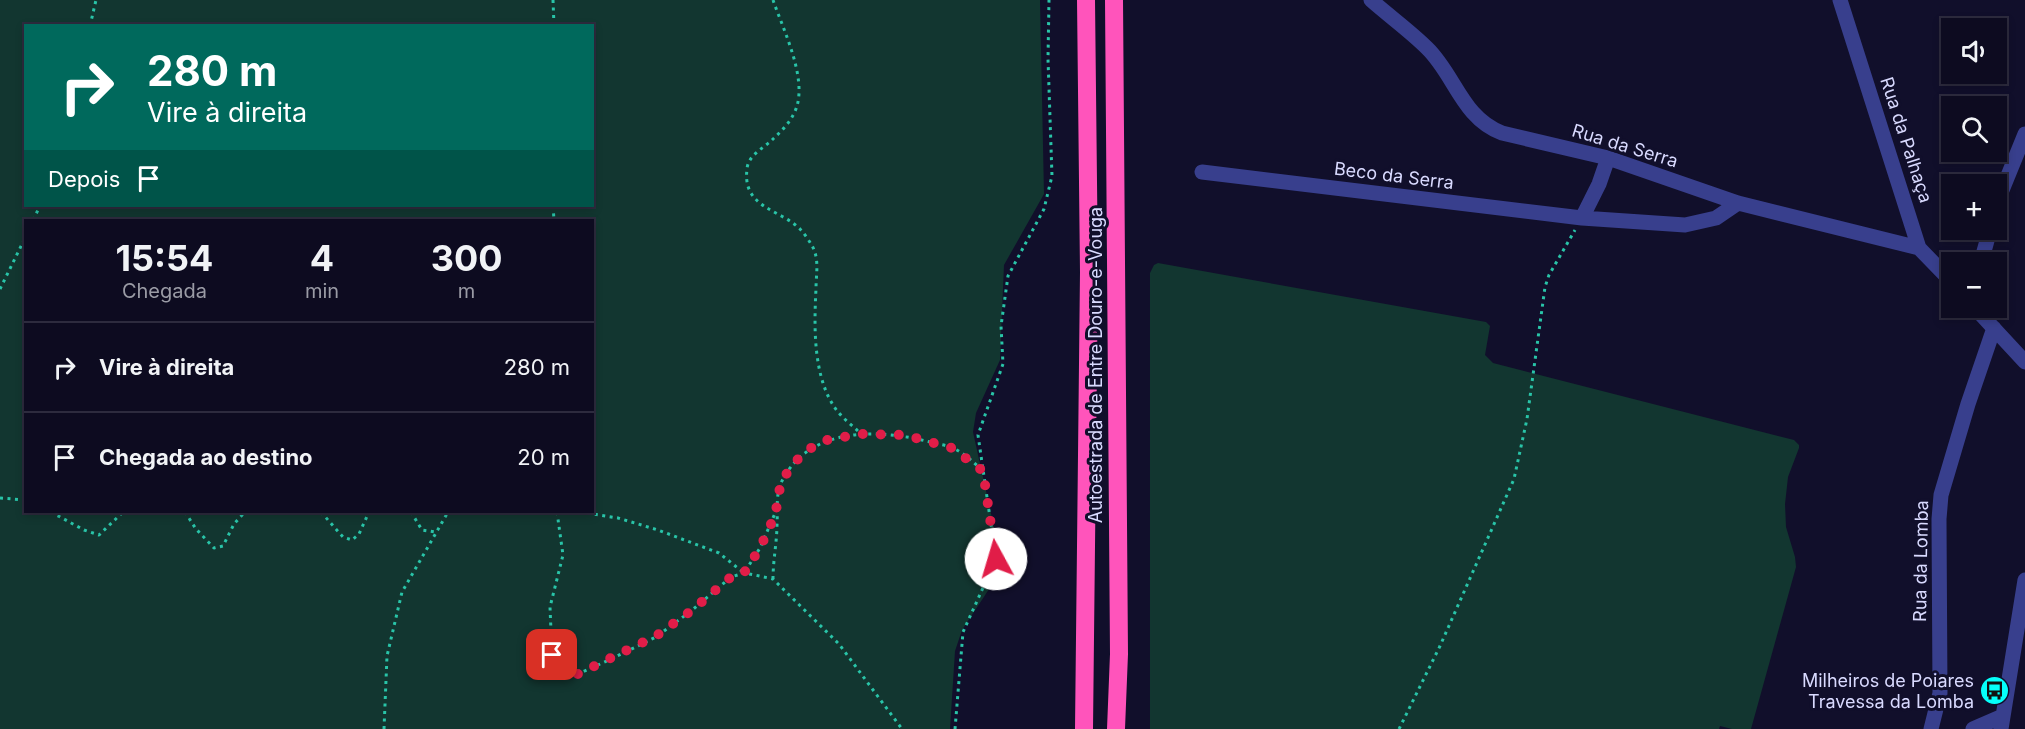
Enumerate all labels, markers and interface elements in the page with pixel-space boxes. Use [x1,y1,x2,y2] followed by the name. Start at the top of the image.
[1941,18,2007,318] map controls
[1941,18,2007,84] button: sound
[147,45,277,96] text: 280 m
[48,48,126,126] icon: right
[1876,74,1937,205] street label: Rua da Palhaça
[147,96,307,129] text: Vire à direita
[1941,96,2007,162] button: search
[1570,119,1681,172] street label: Rua da Serra
[1333,158,1455,193] street label: Beco da Serra
[132,162,165,195] icon: arrive
[48,166,120,192] text: Depois
[1941,174,2007,240] button: +
[1085,207,1106,523] street label: Autoestrada de Entre Douro-e-Vouga
[116,236,213,280] text: 15:54
[310,236,334,280] text: 4
[431,236,502,280] text: 300
[1941,252,2007,318] button: −
[122,279,207,303] text: Chegada
[305,279,339,303] text: min
[458,279,475,303] text: m
[48,351,81,384] icon: right
[99,354,234,380] text: Vire à direita
[504,354,570,380] text: 280 m
[48,441,81,474] icon: arrive
[99,444,313,470] text: Chegada ao destino
[517,444,570,470] text: 20 m
[1909,500,1932,622] street label: Rua da Lomba
[964,527,1028,591] position arrow
[526,629,577,680] pin
[535,638,568,671] icon: arrive
[1802,670,1974,712] place label: Milheiros de Poiares Travessa da Lomba
[1979,675,2011,707] bus stop icon: Milheiros de Poiares Travessa da Lomba

